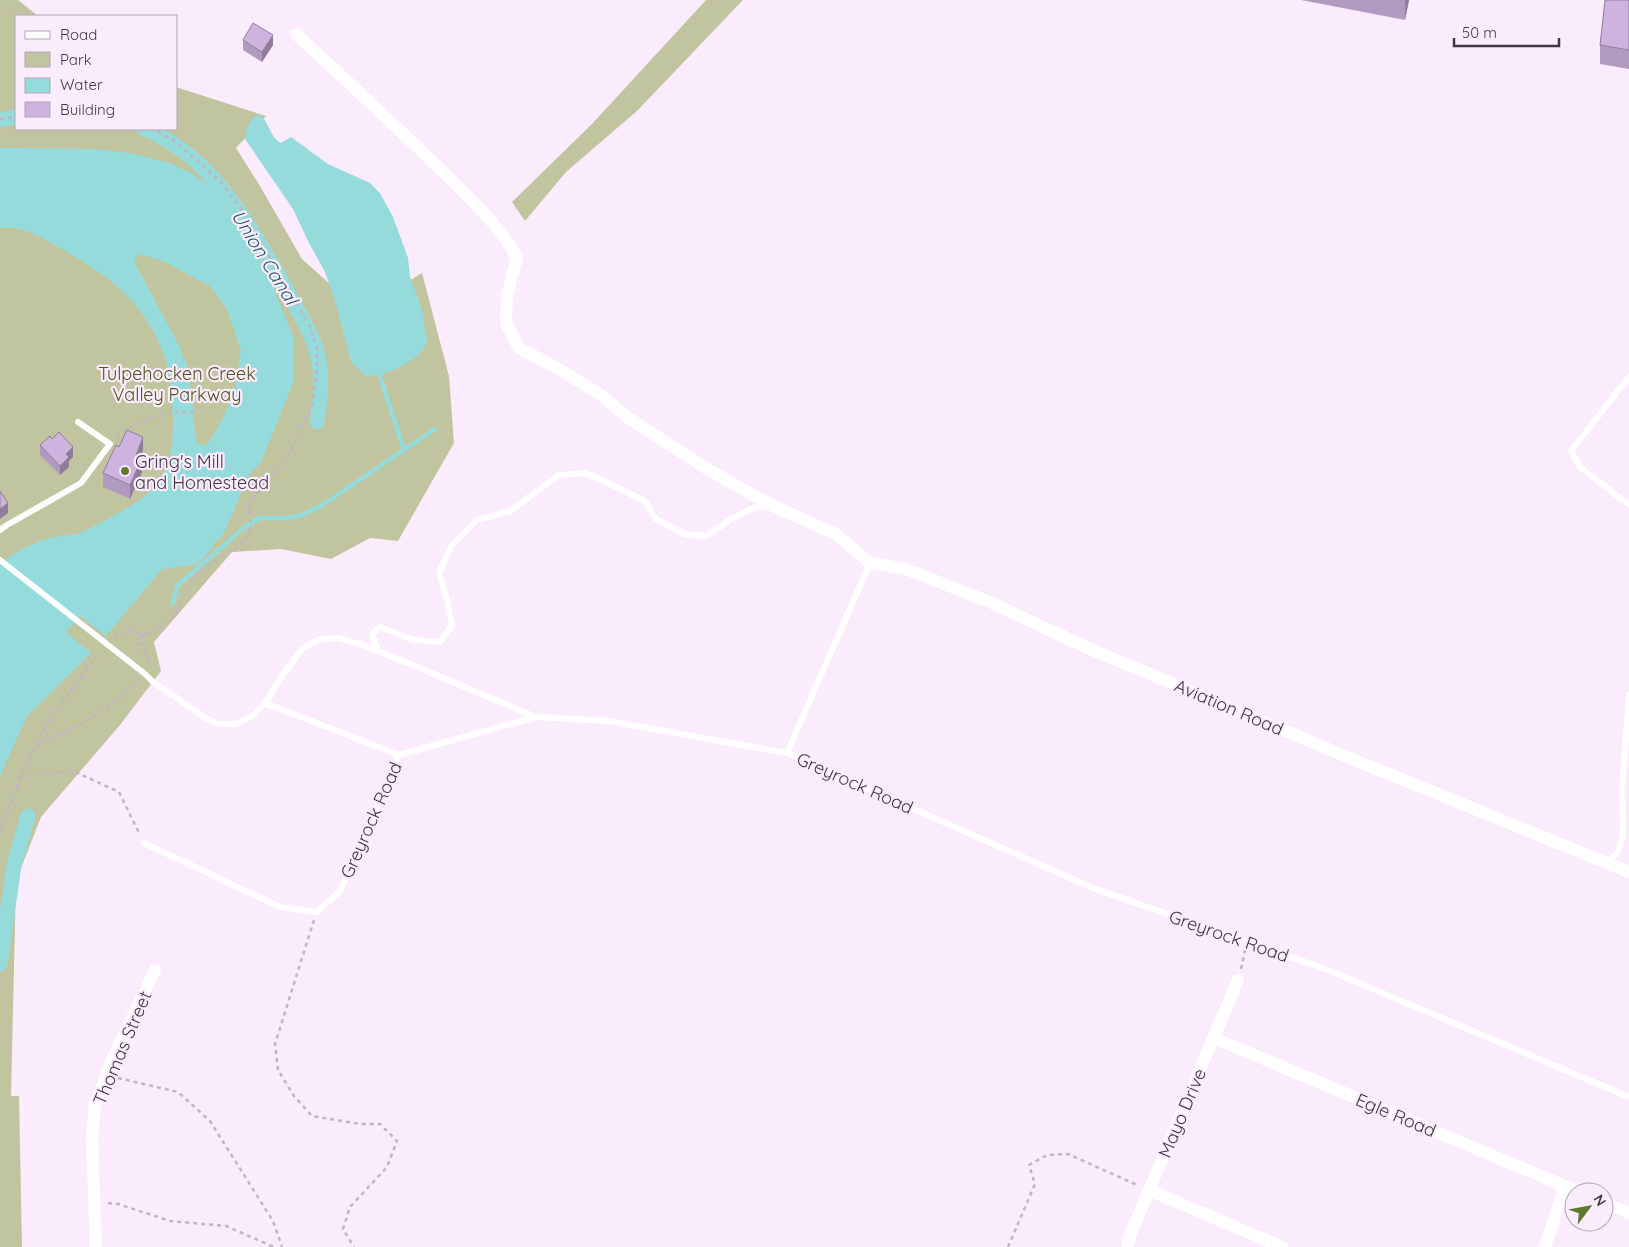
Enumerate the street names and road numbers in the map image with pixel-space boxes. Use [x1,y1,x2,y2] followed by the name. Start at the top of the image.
[1171,674,1287,740] street label: Aviation Road
[793,747,917,819] street label: Greyrock Road
[335,758,407,882] street label: Greyrock Road
[1166,905,1292,967] street label: Greyrock Road
[88,987,156,1109] street label: Thomas Street
[1153,1065,1211,1161] street label: Mayo Drive
[1352,1088,1440,1142] street label: Egle Road

